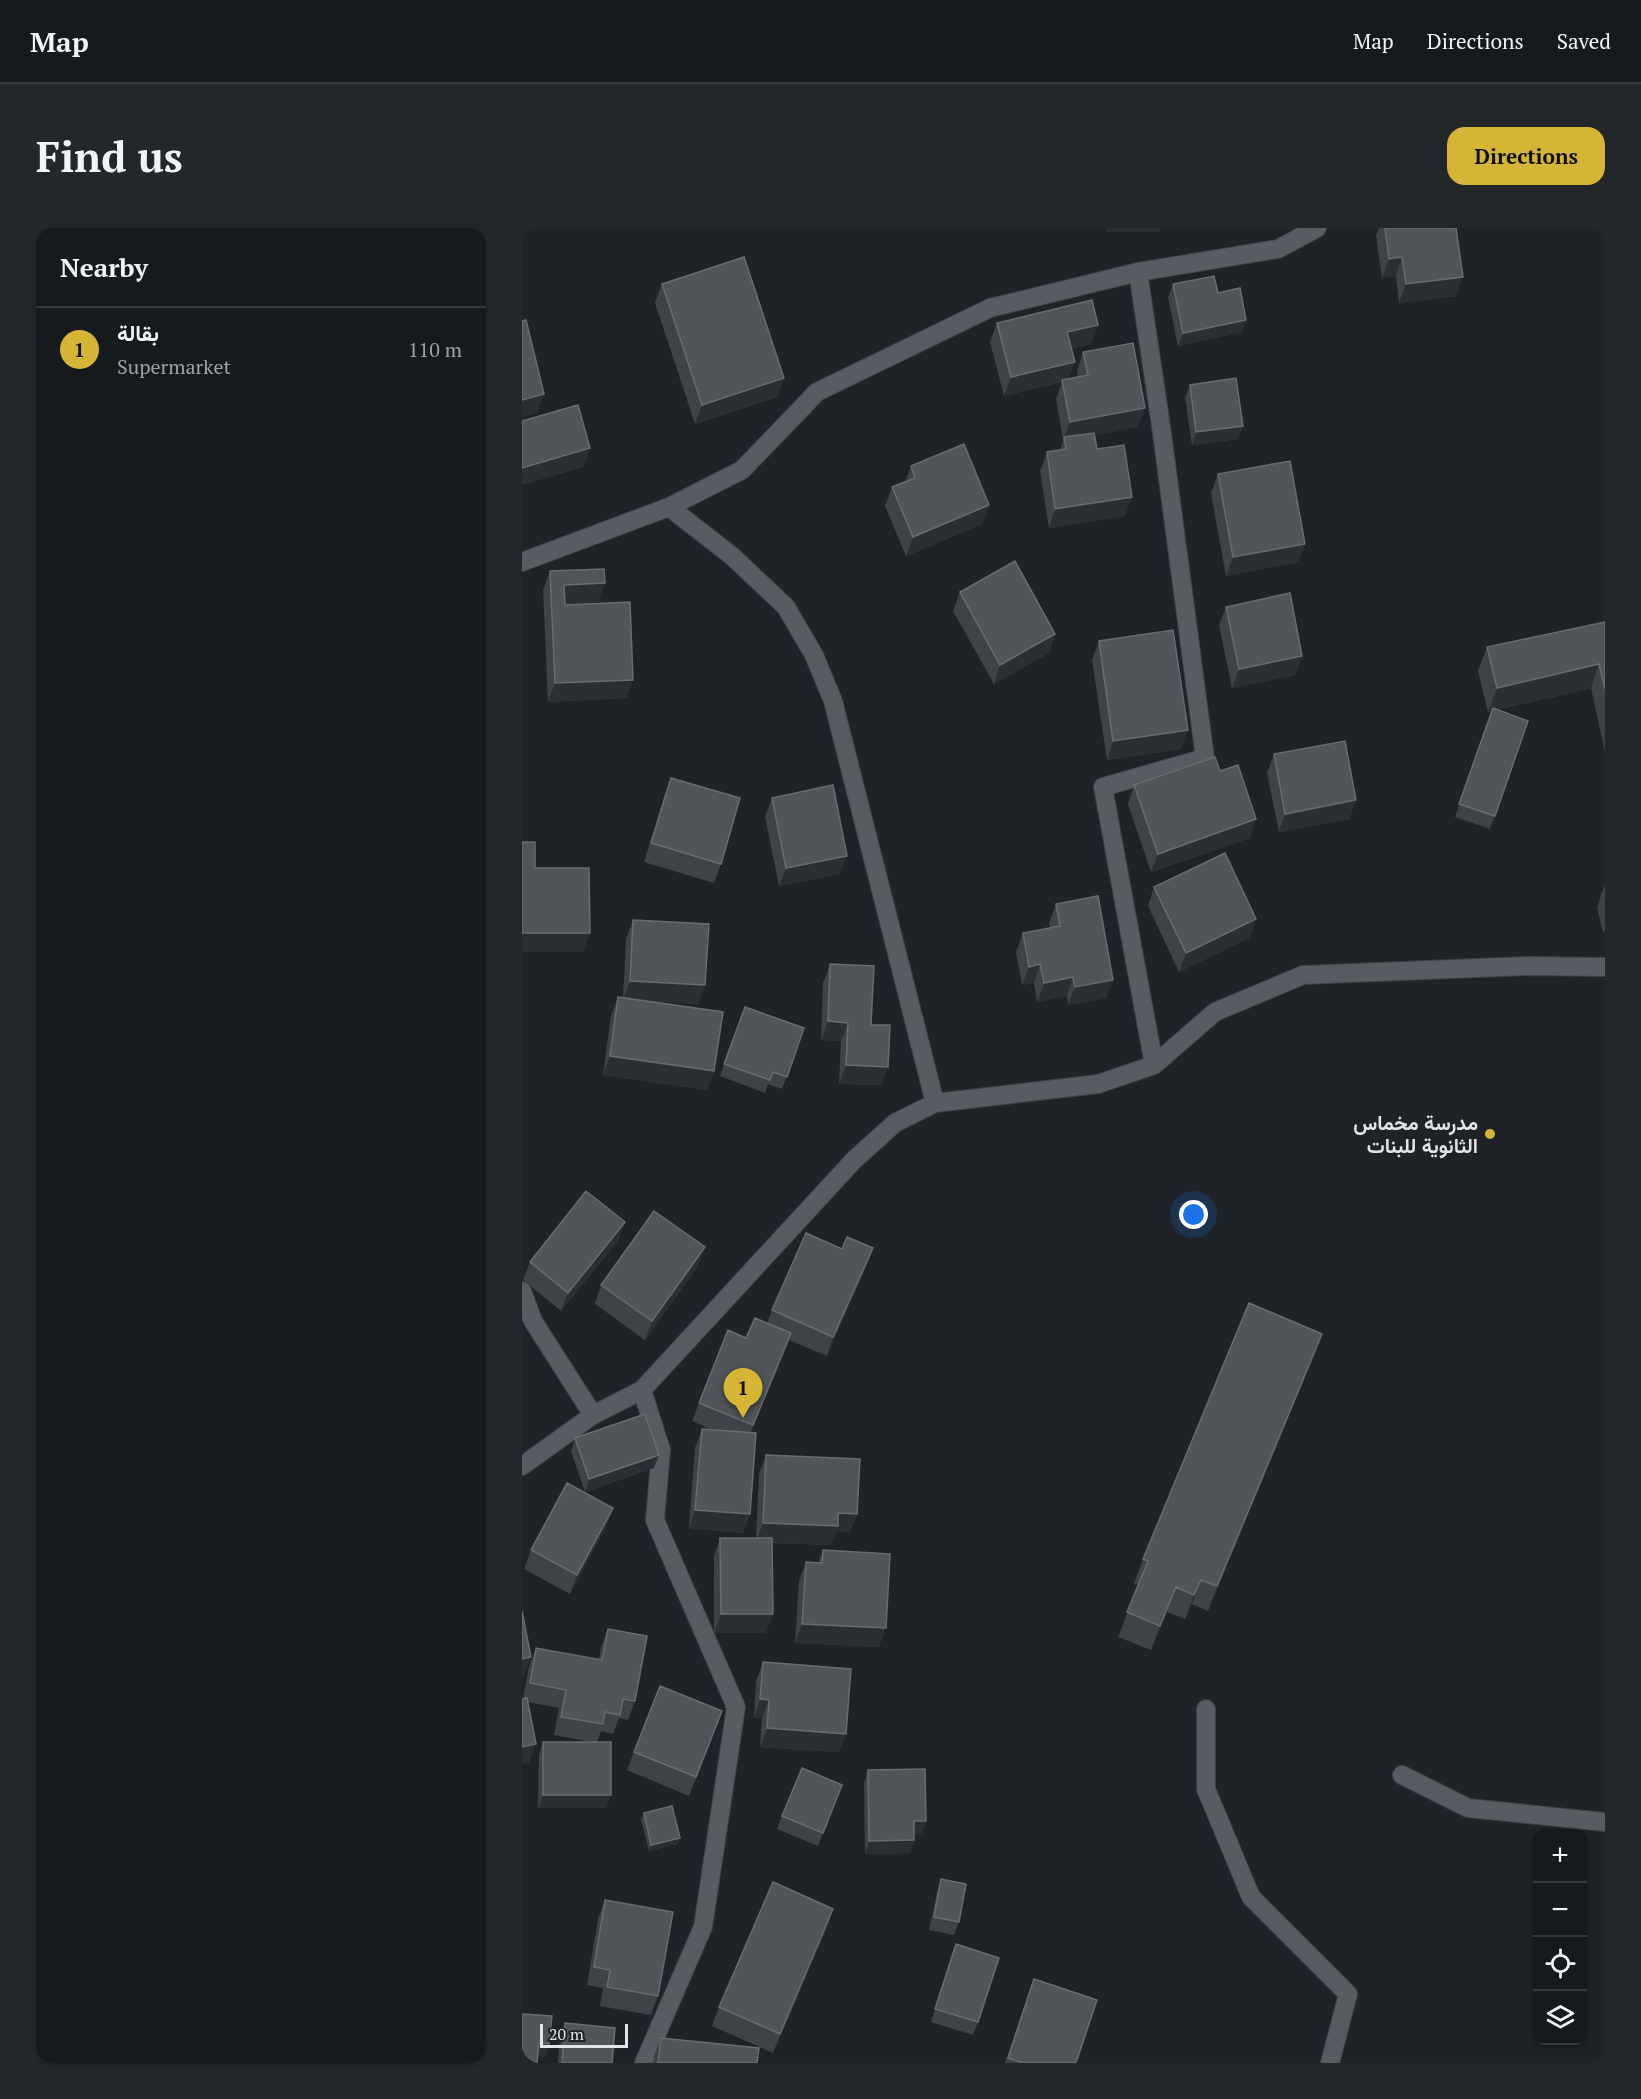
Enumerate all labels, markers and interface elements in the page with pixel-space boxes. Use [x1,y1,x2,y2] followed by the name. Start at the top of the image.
[30,23,89,60] text: Map
[1353,27,1394,55] text: Map
[1427,27,1524,55] text: Directions
[1557,27,1611,55] text: Saved
[1447,127,1605,185] button: Directions
[36,128,183,184] text: Find us
[60,250,148,284] text: Nearby
[117,318,159,347] text: بقالة
[74,336,85,363] text: 1
[408,336,462,363] text: 110 m
[117,353,231,380] text: Supermarket
[1353,1109,1478,1159] place label: مدرسة مخماس الثانوية للبنات
[1483,1127,1497,1141] marker: مدرسة مخماس الثانوية للبنات
[1179,1200,1208,1229] your location
[724,1368,762,1418] pin: 1
[1533,1829,1587,2045] map controls
[1533,1829,1587,1883] button: +
[1533,1883,1587,1937] button: −
[1533,1937,1587,1991] button: locate
[1533,1991,1587,2045] button: layers
[540,2021,628,2048] scale bar
[549,2023,584,2045] text: 20 m

